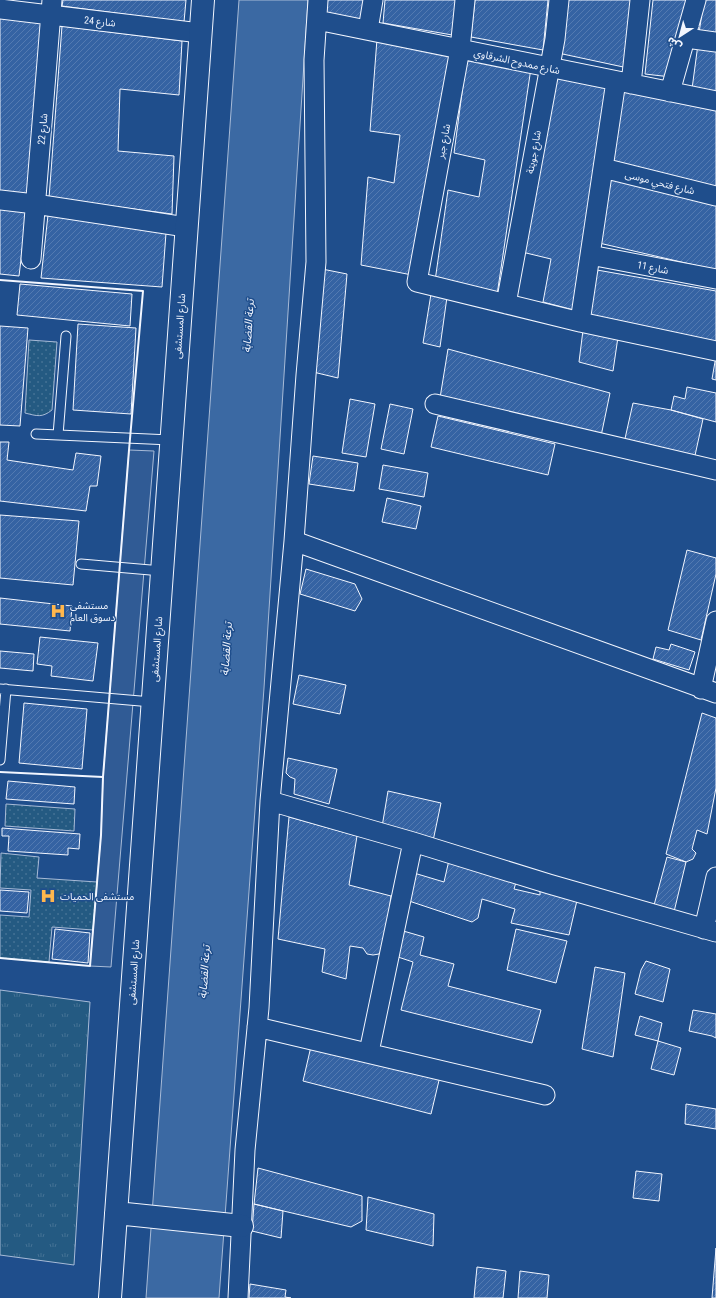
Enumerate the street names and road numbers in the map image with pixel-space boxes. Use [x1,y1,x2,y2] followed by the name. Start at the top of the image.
[83,14,116,31] street label: شارع 24
[472,47,561,78] street label: شارع ممدوح الشرقاوي
[36,113,51,145] street label: شارع 22
[435,123,454,161] street label: شارع جبر
[524,129,545,175] street label: شارع جويتة
[623,169,696,199] street label: شارع فتحي موسى
[636,259,670,278] street label: شارع 11
[172,293,189,359] street label: شارع المستشفى
[149,616,166,682] street label: شارع المستشفى
[126,939,143,1005] street label: شارع المستشفى

